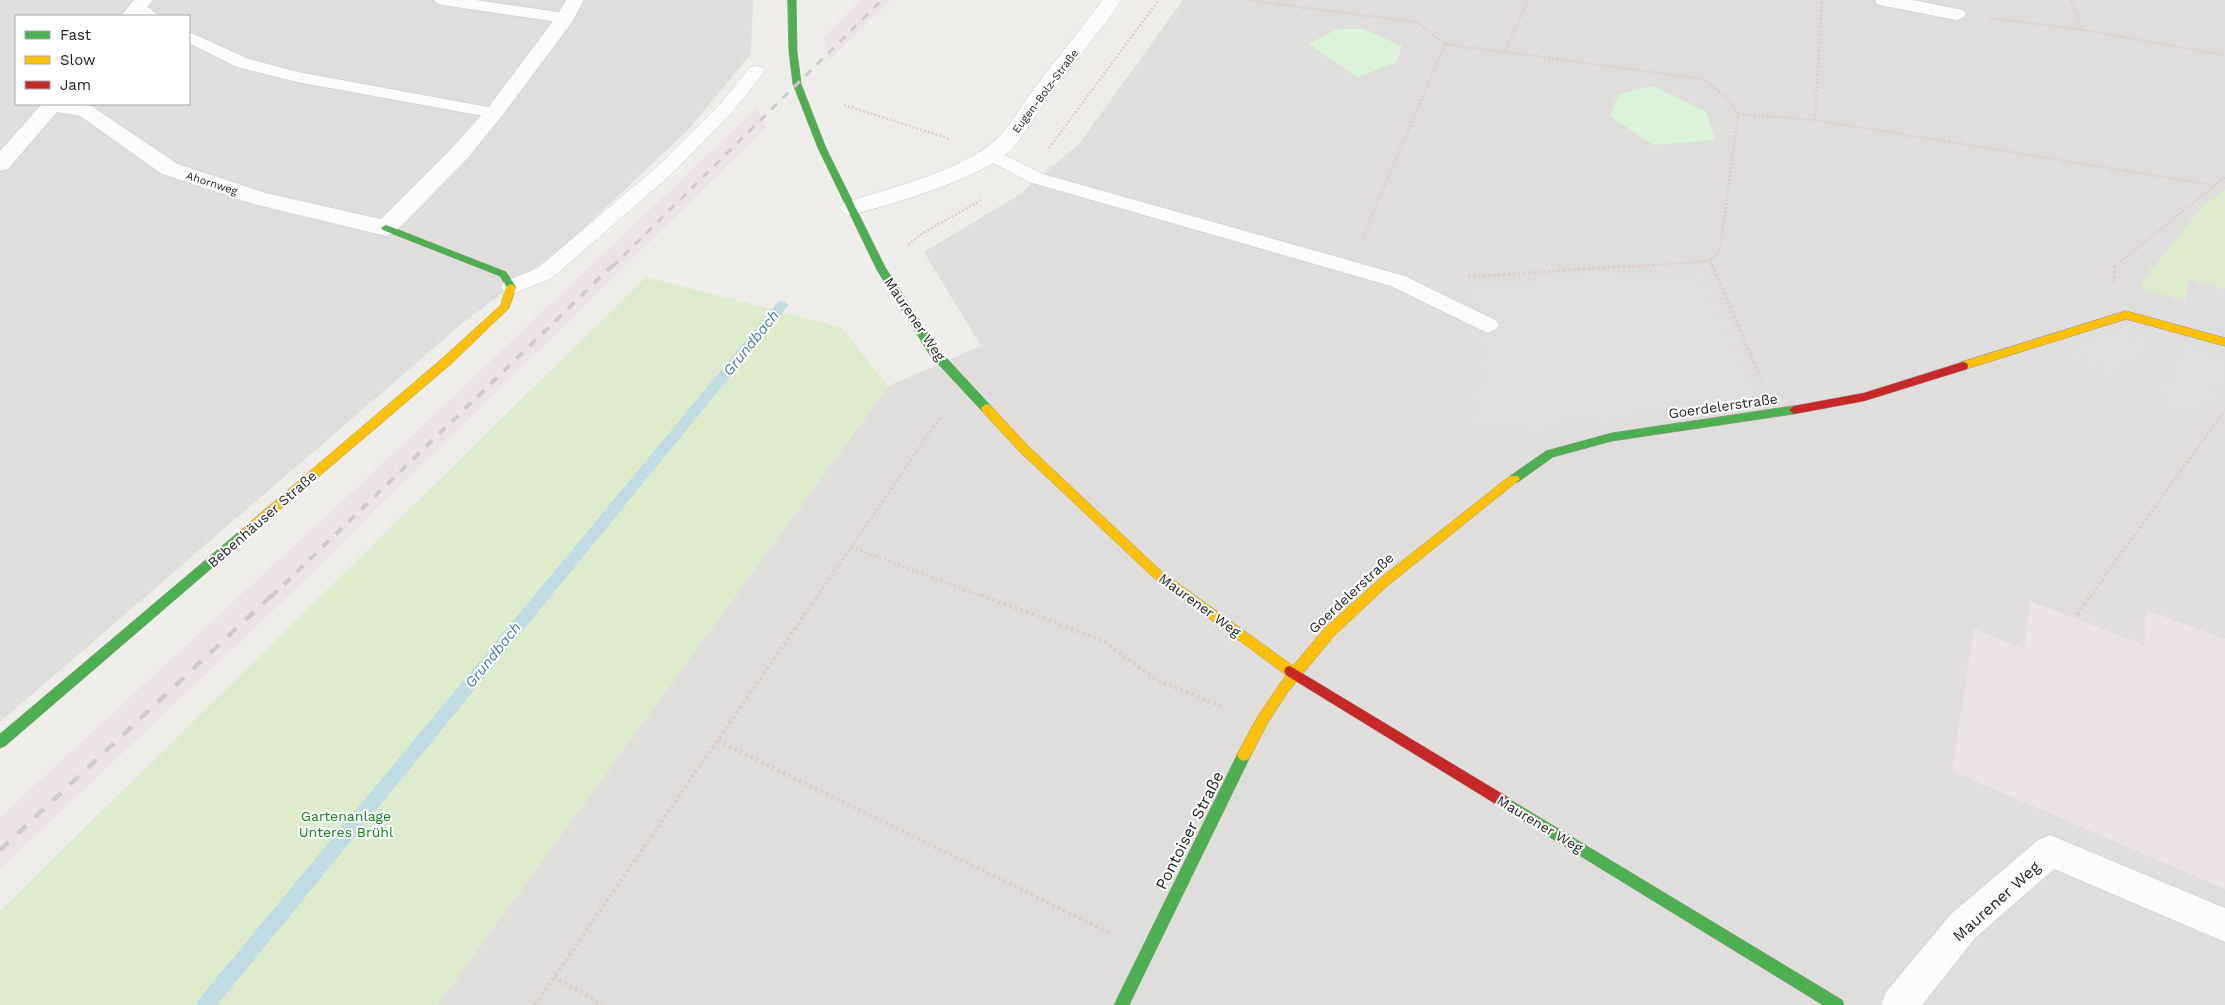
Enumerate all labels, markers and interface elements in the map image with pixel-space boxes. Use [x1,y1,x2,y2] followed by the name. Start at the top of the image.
[15,15,190,105] legend
[60,26,92,44] text: Fast
[1010,47,1081,136] street label: Eugen-Bolz-Straße
[60,51,96,69] text: Slow
[60,76,91,94] text: Jam
[185,169,239,198] street label: Ahornweg
[881,274,949,364] street label: Maurener Weg
[719,307,783,379] water label: Grundbach
[1667,390,1779,422] street label: Goerdelerstraße
[204,467,320,571] street label: Bebenhäuser Straße
[1305,550,1397,636] street label: Goerdelerstraße
[1156,570,1244,640] street label: Maurener Weg
[461,619,525,691] water label: Grundbach
[1151,768,1227,893] street label: Pontoiser Straße
[1494,792,1586,856] street label: Maurener Weg
[299,808,394,840] park label: Gartenanlage Unteres Brühl
[1949,857,2044,946] street label: Maurener Weg

